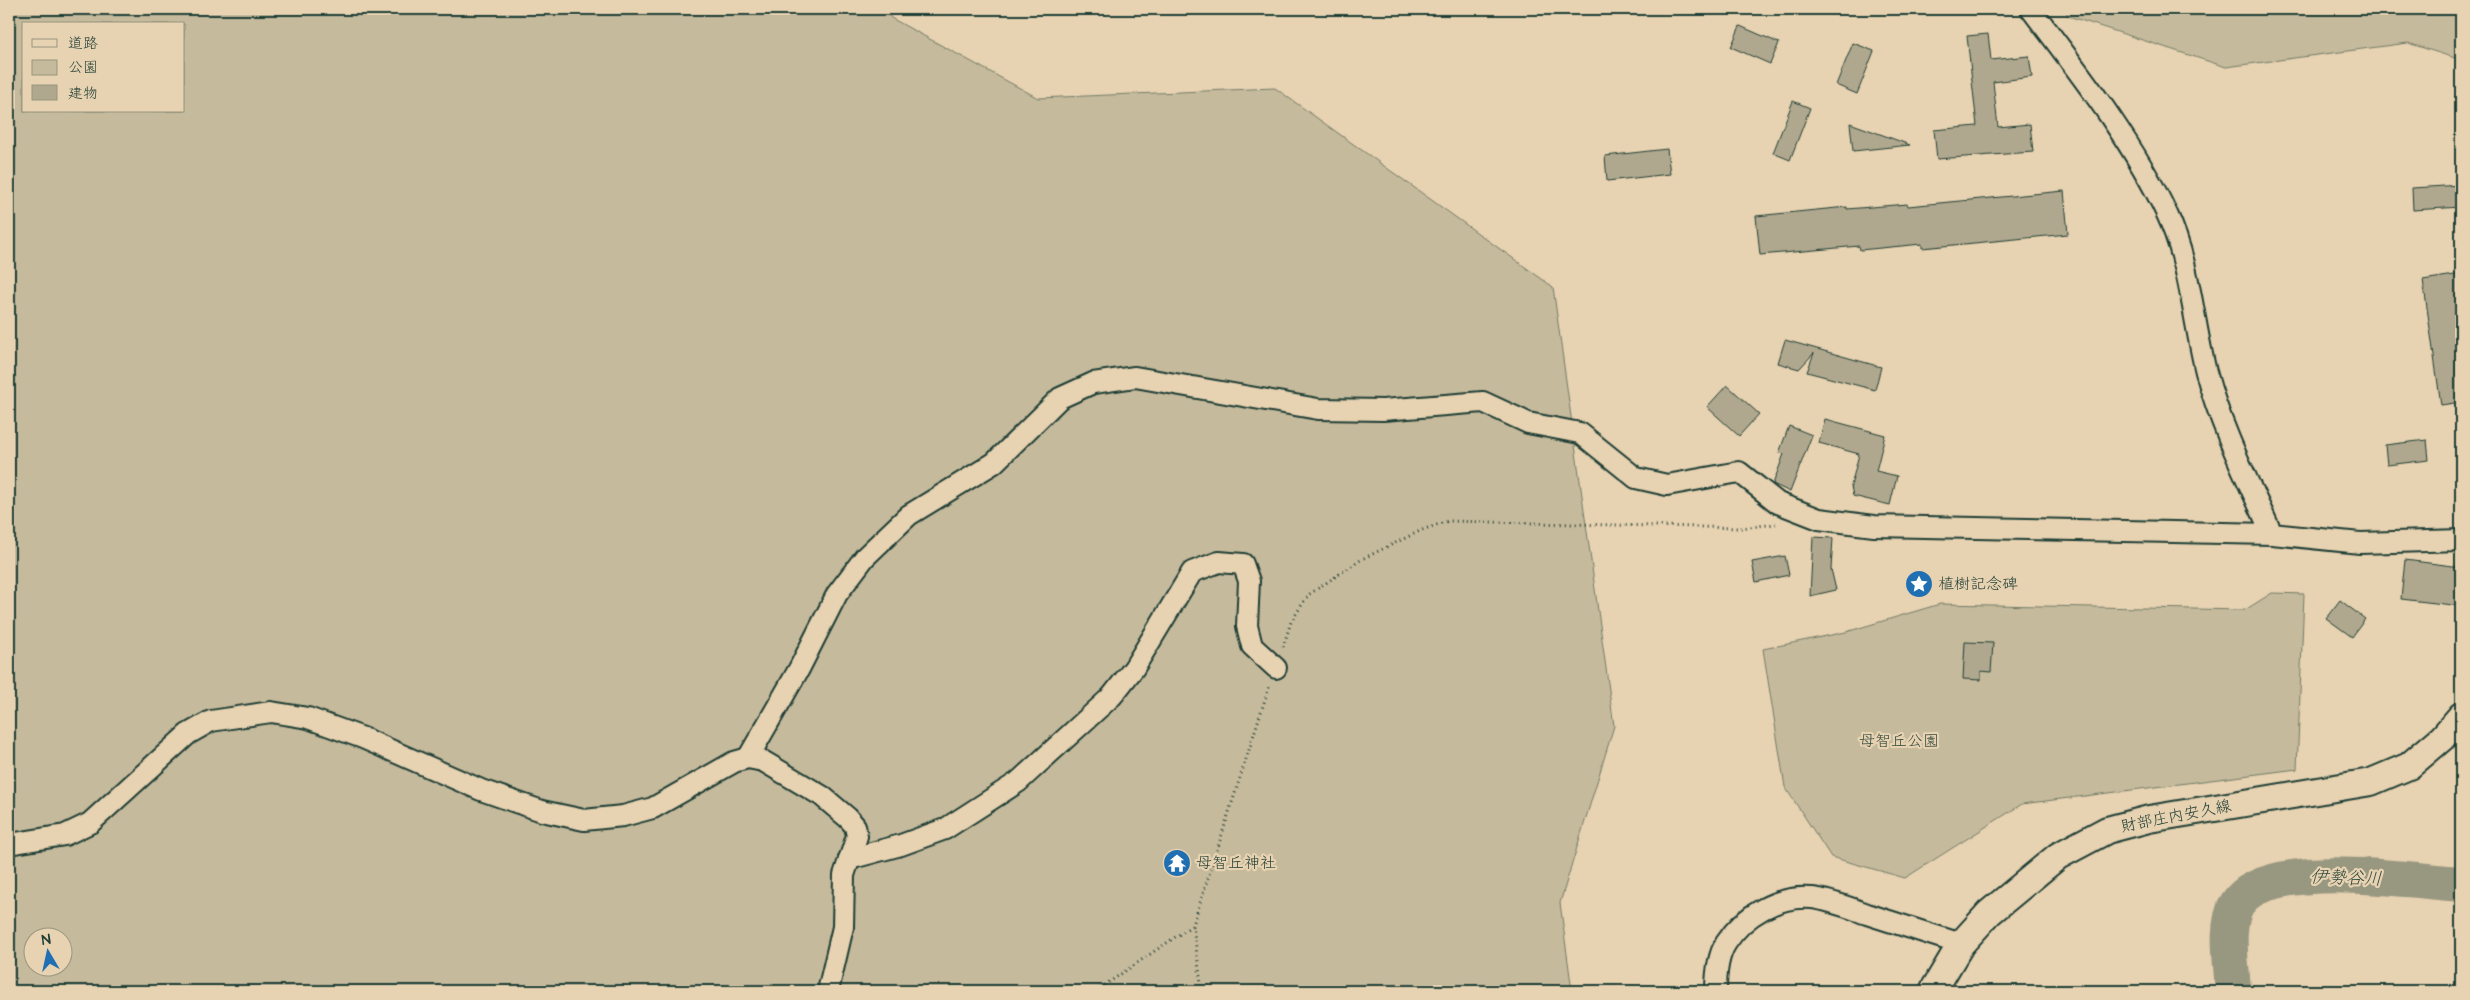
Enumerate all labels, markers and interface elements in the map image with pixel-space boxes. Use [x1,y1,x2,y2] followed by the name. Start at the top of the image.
[22,22,185,112] legend
[68,33,98,54] text: 道路
[68,57,98,78] text: 公園
[68,83,98,104] text: 建物
[1904,569,1934,599] place icon: 植樹記念碑
[1938,573,2018,595] place label: 植樹記念碑
[1859,730,1939,752] park label: 母智丘公園
[2119,795,2233,837] street label: 財部庄内安久線
[1162,848,1192,878] temple icon: 母智丘神社
[1196,852,1276,874] place label: 母智丘神社
[2310,864,2382,892] water label: 伊勢谷川
[22,928,72,978] north arrow
[40,930,52,951] text: N

